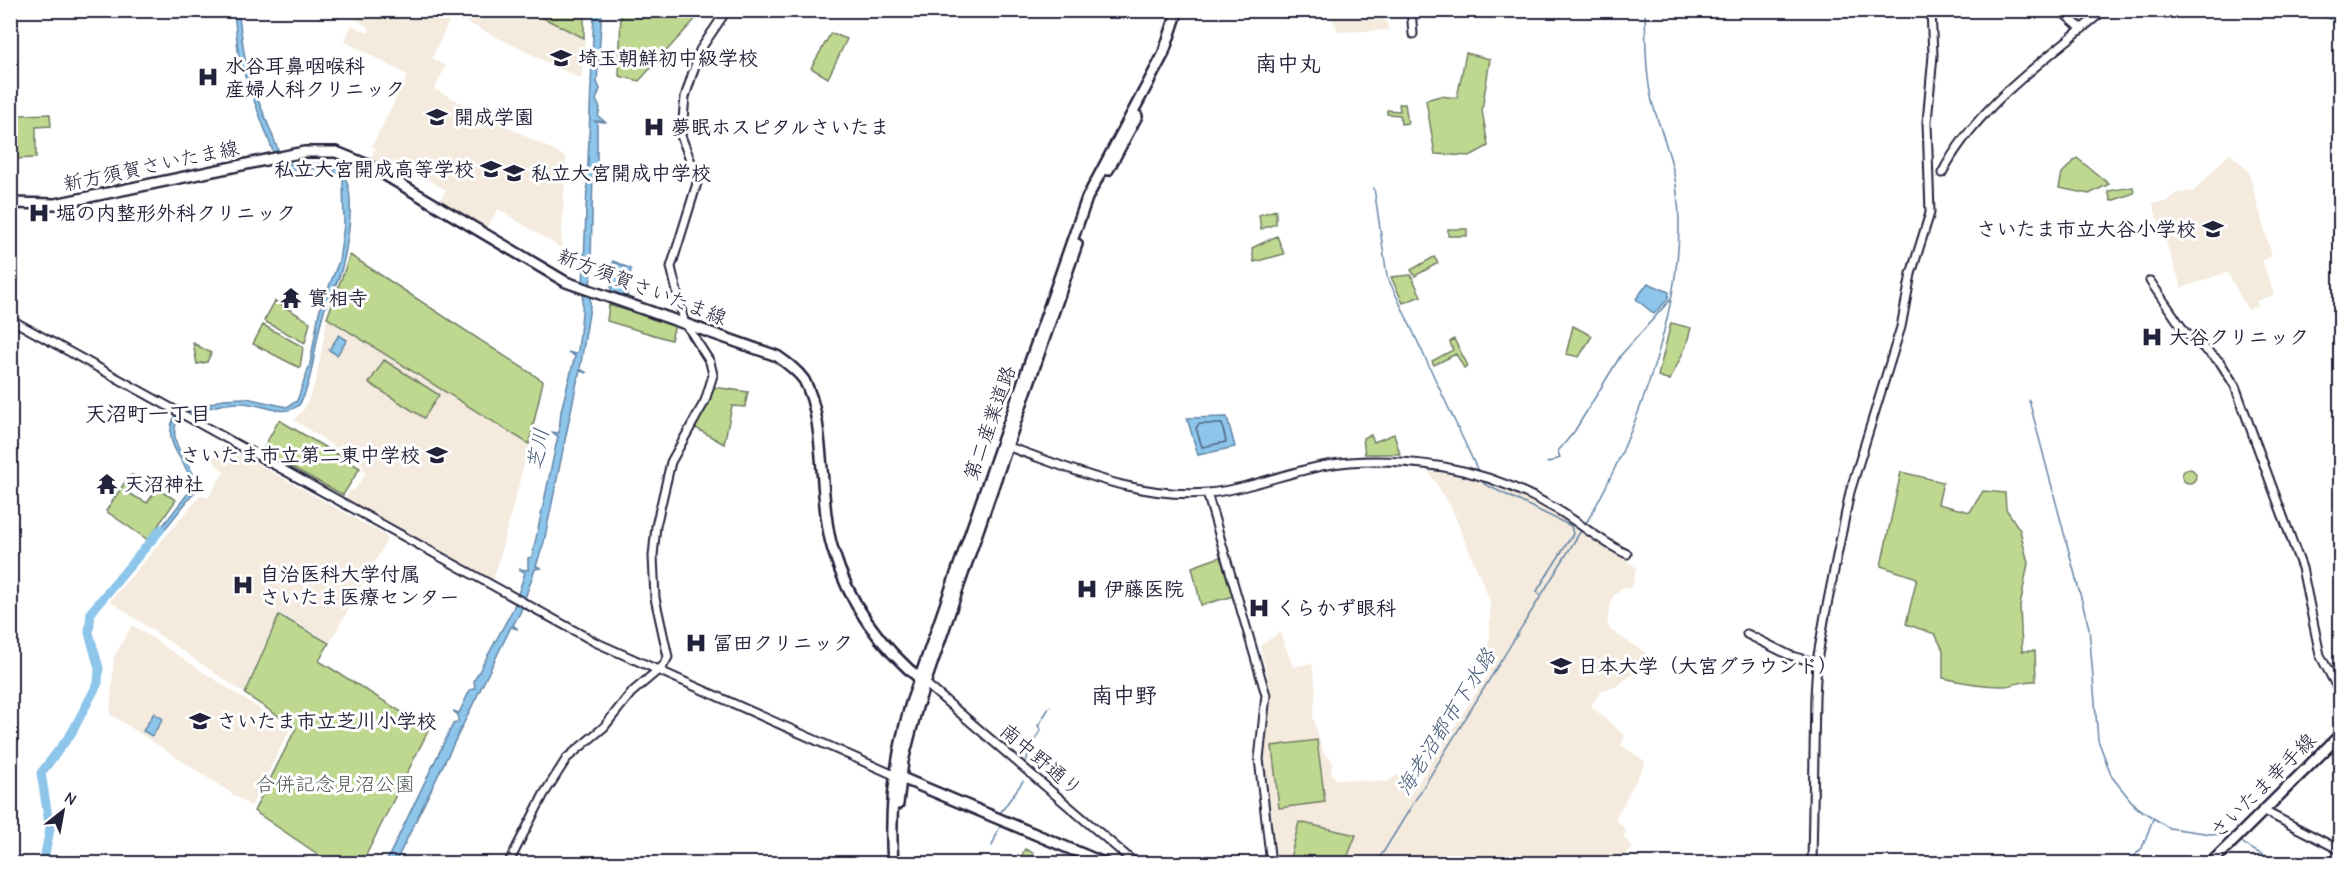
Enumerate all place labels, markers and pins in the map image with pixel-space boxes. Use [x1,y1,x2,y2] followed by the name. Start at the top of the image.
[549,46,573,70] school or university icon: 埼玉朝鮮初中級学校
[578,47,758,70] place label: 埼玉朝鮮初中級学校
[225,55,405,101] place label: 水谷耳鼻咽喉科 産婦人科クリニック
[196,65,220,89] hospital icon: 水谷耳鼻咽喉科 産婦人科クリニック
[425,105,449,129] school or university icon: 開成学園
[454,106,534,129] place label: 開成学園
[642,115,666,139] hospital icon: 夢眠ホスピタルさいたま
[671,116,890,139] place label: 夢眠ホスピタルさいたま
[479,157,503,181] school or university icon: 私立大宮開成高等学校
[274,158,474,181] place label: 私立大宮開成高等学校
[502,161,526,185] school or university icon: 私立大宮開成中学校
[531,162,711,185] place label: 私立大宮開成中学校
[27,201,51,225] hospital icon: 堀の内整形外科クリニック
[56,202,296,225] place label: 堀の内整形外科クリニック
[2201,217,2225,241] school or university icon: さいたま市立大谷小学校
[1976,218,2196,241] place label: さいたま市立大谷小学校
[279,286,303,310] temple icon: 實相寺
[308,287,368,310] place label: 實相寺
[2140,325,2164,349] hospital icon: 大谷クリニック
[2169,326,2309,349] place label: 大谷クリニック
[425,443,449,467] school or university icon: さいたま市立第二東中学校
[180,444,420,467] place label: さいたま市立第二東中学校
[95,472,119,496] temple icon: 天沼神社
[124,473,204,496] place label: 天沼神社
[260,563,460,609] place label: 自治医科大学付属 さいたま医療センター
[231,573,255,597] hospital icon: 自治医科大学付属 さいたま医療センター
[1075,577,1099,601] hospital icon: 伊藤医院
[1104,578,1184,601] place label: 伊藤医院
[1247,596,1271,620] hospital icon: くらかず眼科
[1276,597,1396,620] place label: くらかず眼科
[684,631,708,655] hospital icon: 冨田クリニック
[713,632,853,655] place label: 冨田クリニック
[1549,654,1573,678] school or university icon: 日本大学（大宮グラウンド）
[1578,655,1838,678] place label: 日本大学（大宮グラウンド）
[188,709,212,733] school or university icon: さいたま市立芝川小学校
[217,710,437,733] place label: さいたま市立芝川小学校

